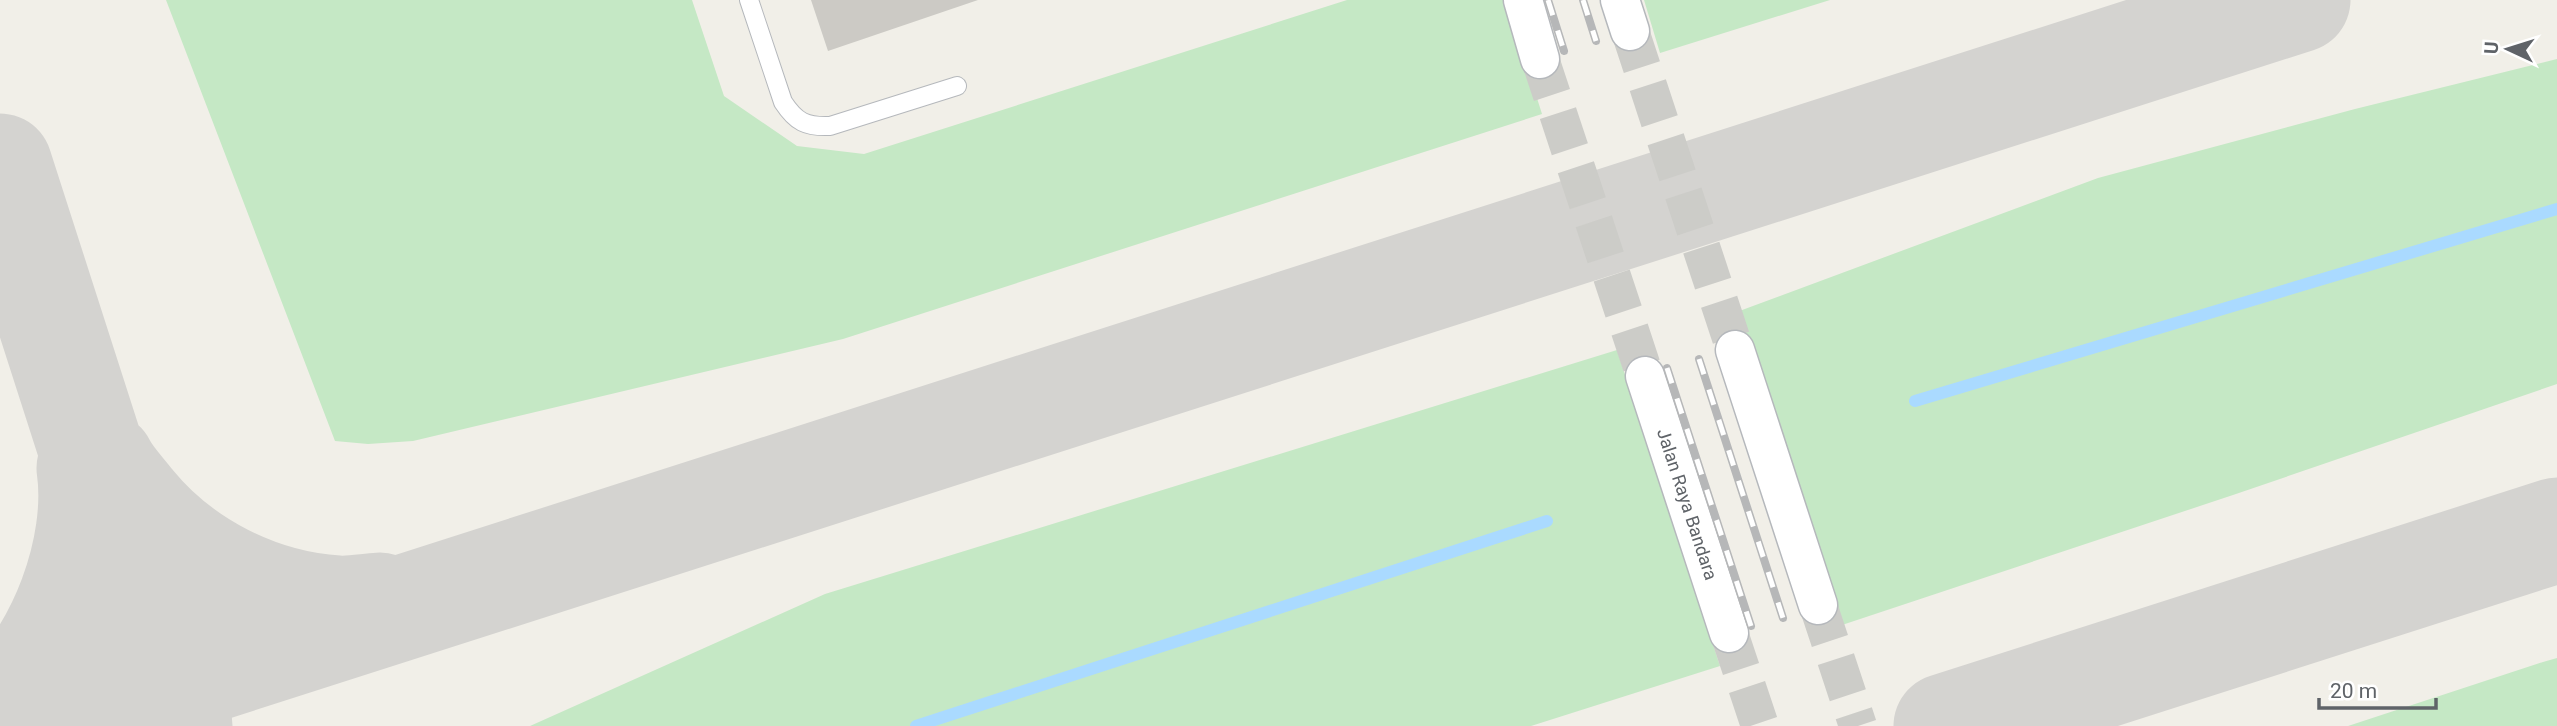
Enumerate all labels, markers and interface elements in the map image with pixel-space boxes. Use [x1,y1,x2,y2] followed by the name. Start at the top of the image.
[2473,14,2543,84] north arrow
[2480,41,2503,55] text: U
[1653,426,1722,583] street label: Jalan Raya Bandara
[2319,666,2436,710] scale bar
[2330,679,2377,703] text: 20 m

